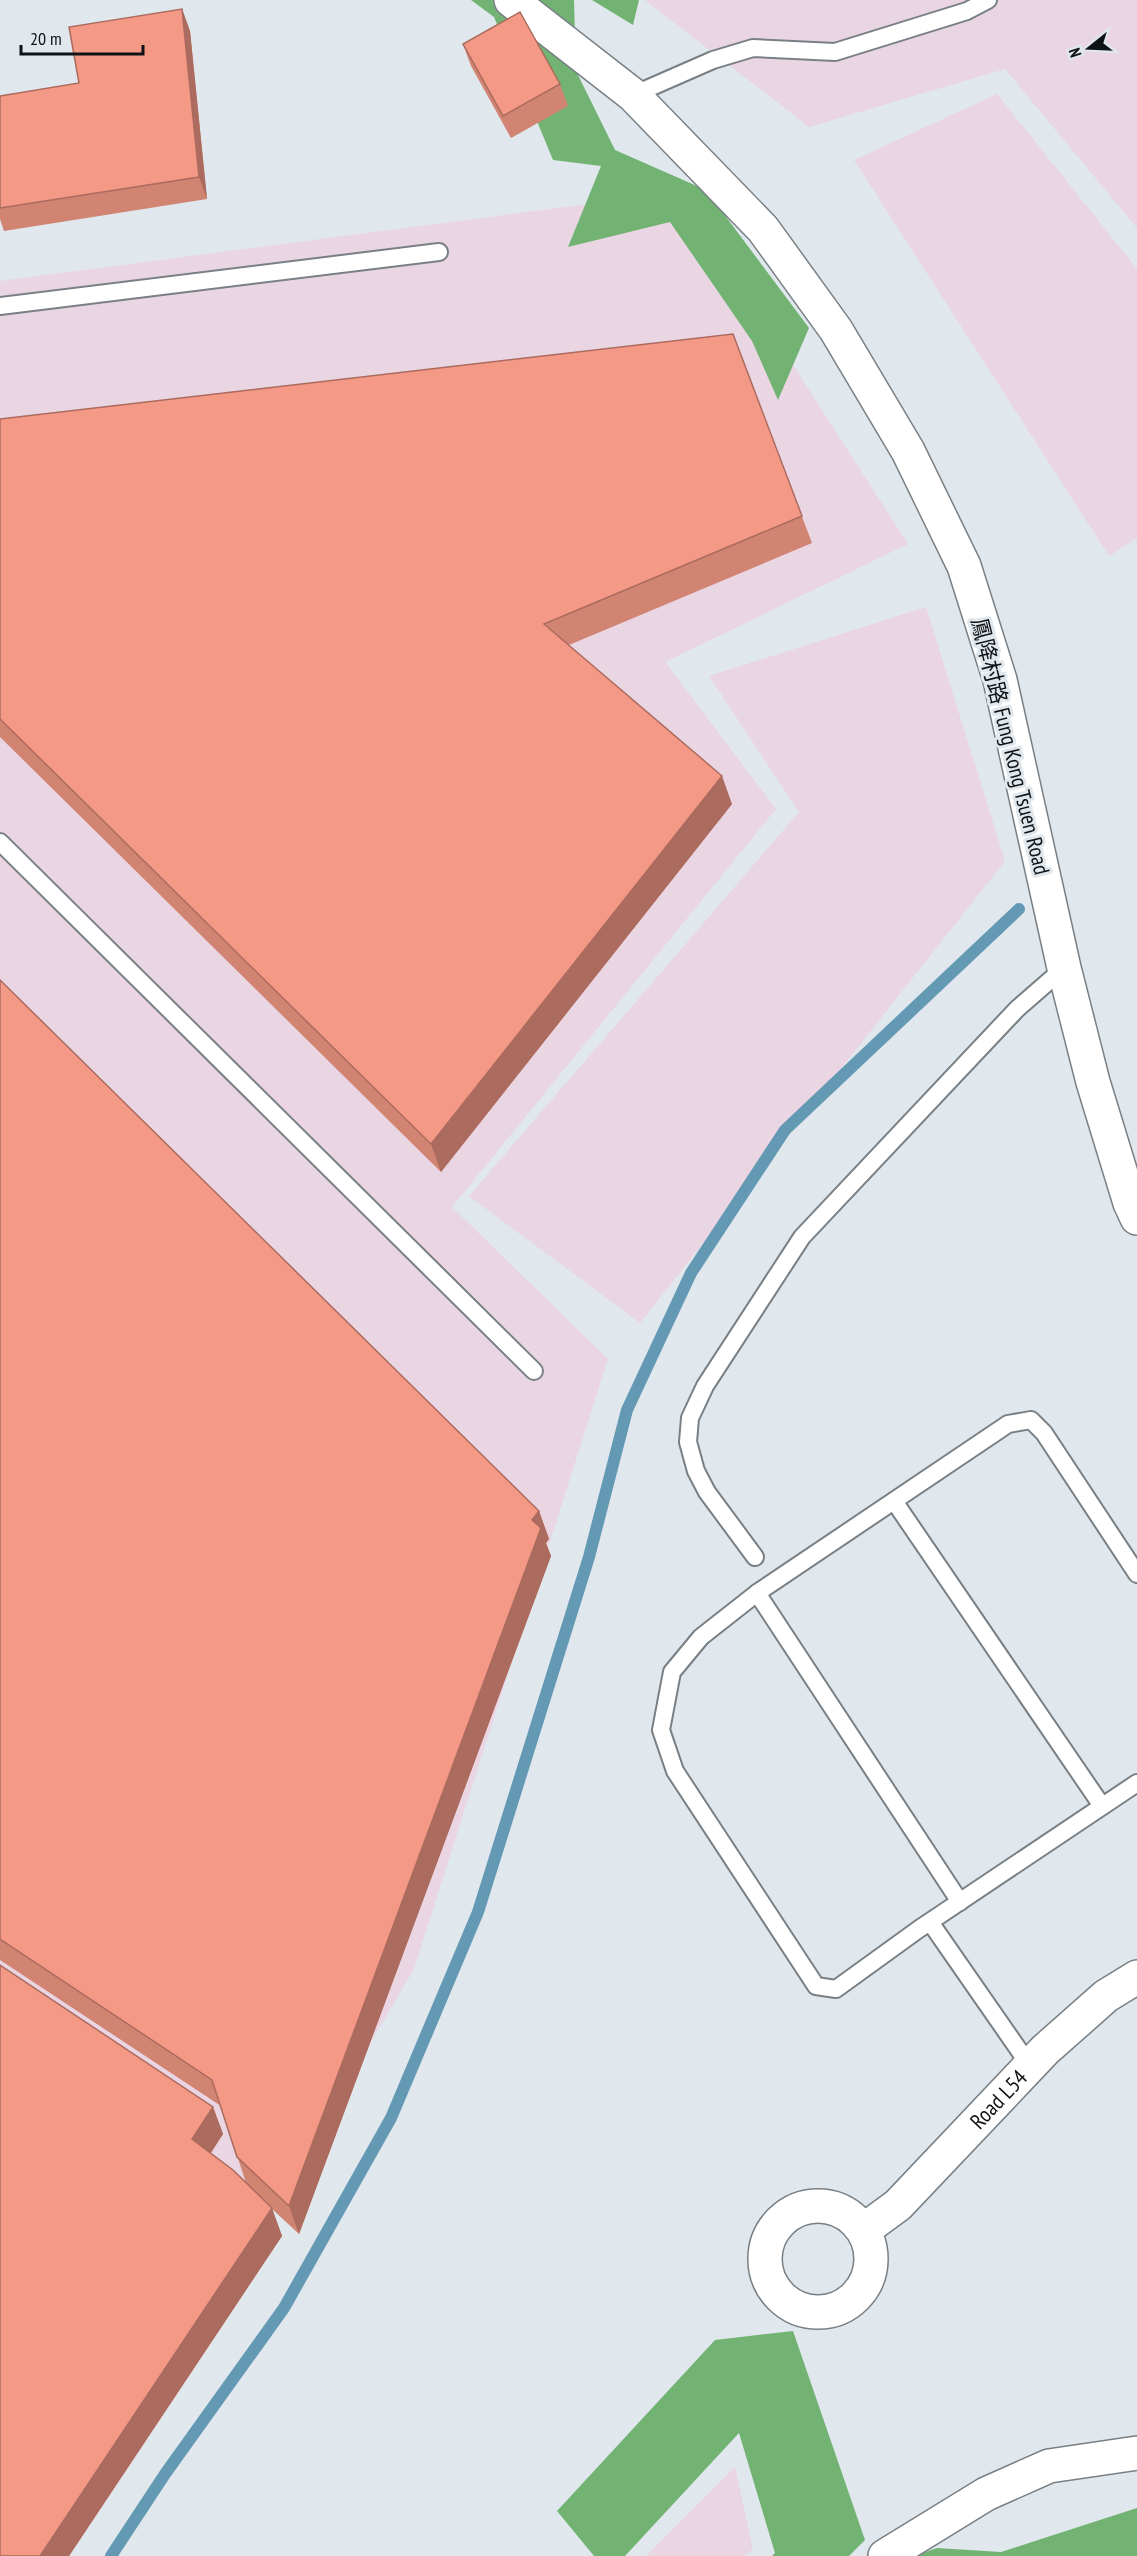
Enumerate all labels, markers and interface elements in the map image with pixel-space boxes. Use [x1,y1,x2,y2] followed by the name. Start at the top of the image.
[21,18,142,56] scale bar
[1059,18,1119,78] north arrow
[30,27,62,50] text: 20 m
[1064,45,1086,60] text: N
[966,615,1056,877] street label: 鳳降村路 Fung Kong Tsuen Road
[964,2064,1033,2135] street label: Road L54

